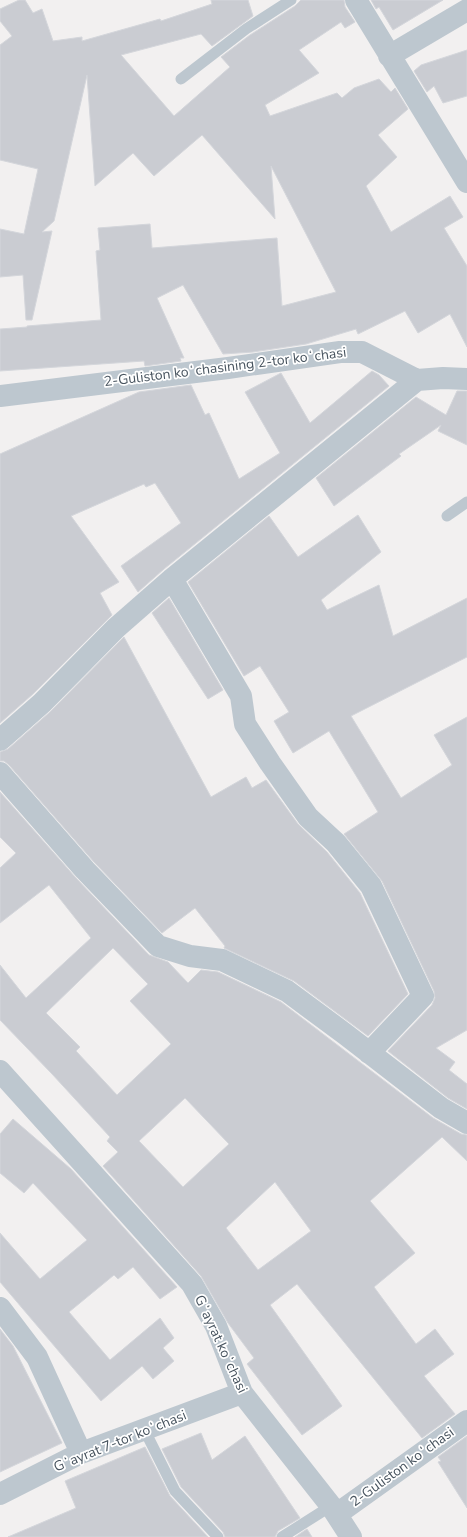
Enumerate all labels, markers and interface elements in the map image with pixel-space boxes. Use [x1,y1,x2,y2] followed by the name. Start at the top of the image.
[103,343,347,391] street label: 2-Guliston koʻchasining 2-tor koʻchasi
[190,1292,252,1396] street label: Gʻayrat koʻchasi
[51,1406,189,1476] street label: Gʻayrat 7-tor koʻchasi
[346,1423,458,1511] street label: 2-Guliston koʻchasi

